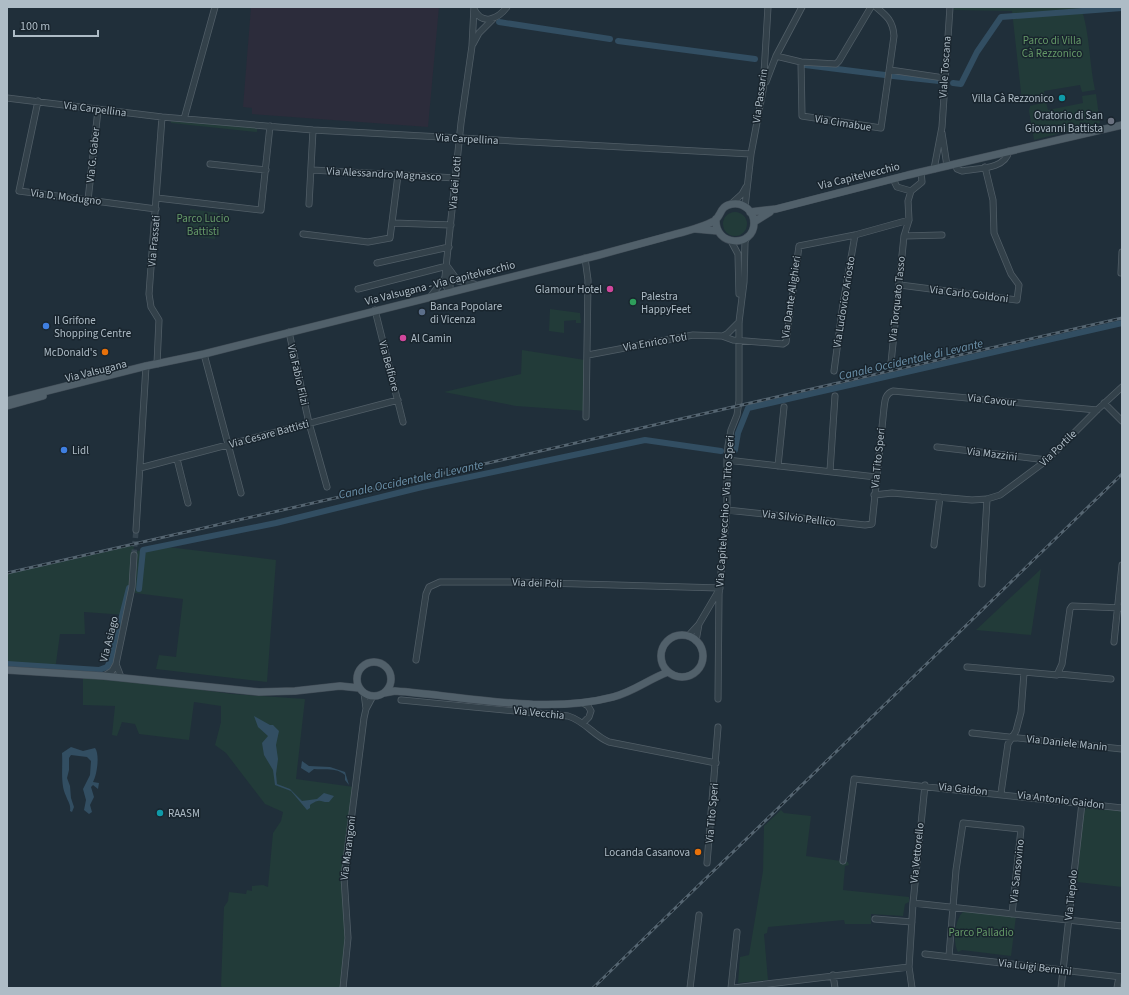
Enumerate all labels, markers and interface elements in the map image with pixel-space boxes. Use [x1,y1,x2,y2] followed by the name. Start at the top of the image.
[14,12,98,38] scale bar
[20,18,50,35] text: 100 m
[1022,33,1082,61] park label: Parco di Villa Cà Rezzonico
[935,35,955,99] street label: Viale Toscana
[749,68,771,124] street label: Via Passarin
[972,91,1054,106] place label: Villa Cà Rezzonico
[1057,93,1067,103] marker: Villa Cà Rezzonico
[63,98,127,120] street label: Via Carpellina
[1025,108,1103,136] place label: Oratorio di San Giovanni Battista
[814,111,873,135] street label: Via Cimabue
[1106,116,1116,126] marker: Oratorio di San Giovanni Battista
[83,126,103,183] street label: Via G. Gaber
[435,130,499,148] street label: Via Carpellina
[445,156,465,210] street label: Via dei Lotti
[817,159,901,193] street label: Via Capitelvecchio
[326,163,442,185] street label: Via Alessandro Magnasco
[30,185,102,209] street label: Via D. Modugno
[177,211,229,239] park label: Parco Lucio Battisti
[144,215,164,267] street label: Via Frassati
[778,255,804,339] street label: Via Dante Alighieri
[829,255,859,349] street label: Via Ludovico Ariosto
[885,255,909,343] street label: Via Torquato Tasso
[363,257,517,309] street label: Via Valsugana - Via Capitelvecchio
[535,282,602,297] place label: Glamour Hotel
[929,282,1009,306] street label: Via Carlo Goldoni
[605,284,615,294] marker: Glamour Hotel
[641,289,691,317] place label: Palestra HappyFeet
[628,297,638,307] marker: Palestra HappyFeet
[430,299,503,327] place label: Banca Popolare di Vicenza
[417,307,427,317] marker: Banca Popolare di Vicenza
[54,313,132,341] place label: Il Grifone Shopping Centre
[41,321,51,331] marker: Il Grifone Shopping Centre
[622,329,688,355] street label: Via Enrico Toti
[411,331,452,346] place label: Al Camin
[398,333,408,343] marker: Al Camin
[837,335,985,385] water label: Canale Occidentale di Levante
[375,339,403,394] street label: Via Belfiore
[284,343,312,407] street label: Via Fabio Filzi
[44,345,97,360] place label: McDonald's
[100,347,110,357] marker: McDonald's
[64,356,128,386] street label: Via Valsugana
[967,390,1017,410] street label: Via Cavour
[227,416,311,452] street label: Via Cesare Battisti
[1036,426,1080,470] street label: Via Portile
[867,427,889,489] street label: Via Tito Speri
[712,435,738,587] street label: Via Capitelvecchio - Via Tito Speri
[72,443,89,458] place label: Lidl
[966,443,1018,465] street label: Via Mazzini
[59,445,69,455] marker: Lidl
[337,456,485,504] water label: Canale Occidentale di Levante
[761,506,837,530] street label: Via Silvio Pellico
[512,575,562,591] street label: Via dei Poli
[96,615,122,663] street label: Via Asiago
[513,703,565,723] street label: Via Vecchia
[1026,731,1108,755] street label: Via Daniele Manin
[938,779,988,799] street label: Via Gaidon
[702,782,722,844] street label: Via Tito Speri
[1017,787,1105,813] street label: Via Antonio Gaidon
[168,806,200,821] place label: RAASM
[155,808,165,818] marker: RAASM
[337,815,359,881] street label: Via Marangoni
[906,822,928,884] street label: Via Vettorello
[1006,838,1028,904] street label: Via Sansovino
[604,845,690,860] place label: Locanda Casanova
[693,847,703,857] marker: Locanda Casanova
[1061,869,1081,921] street label: Via Tiepolo
[948,925,1014,940] park label: Parco Palladio
[998,955,1072,979] street label: Via Luigi Bernini

